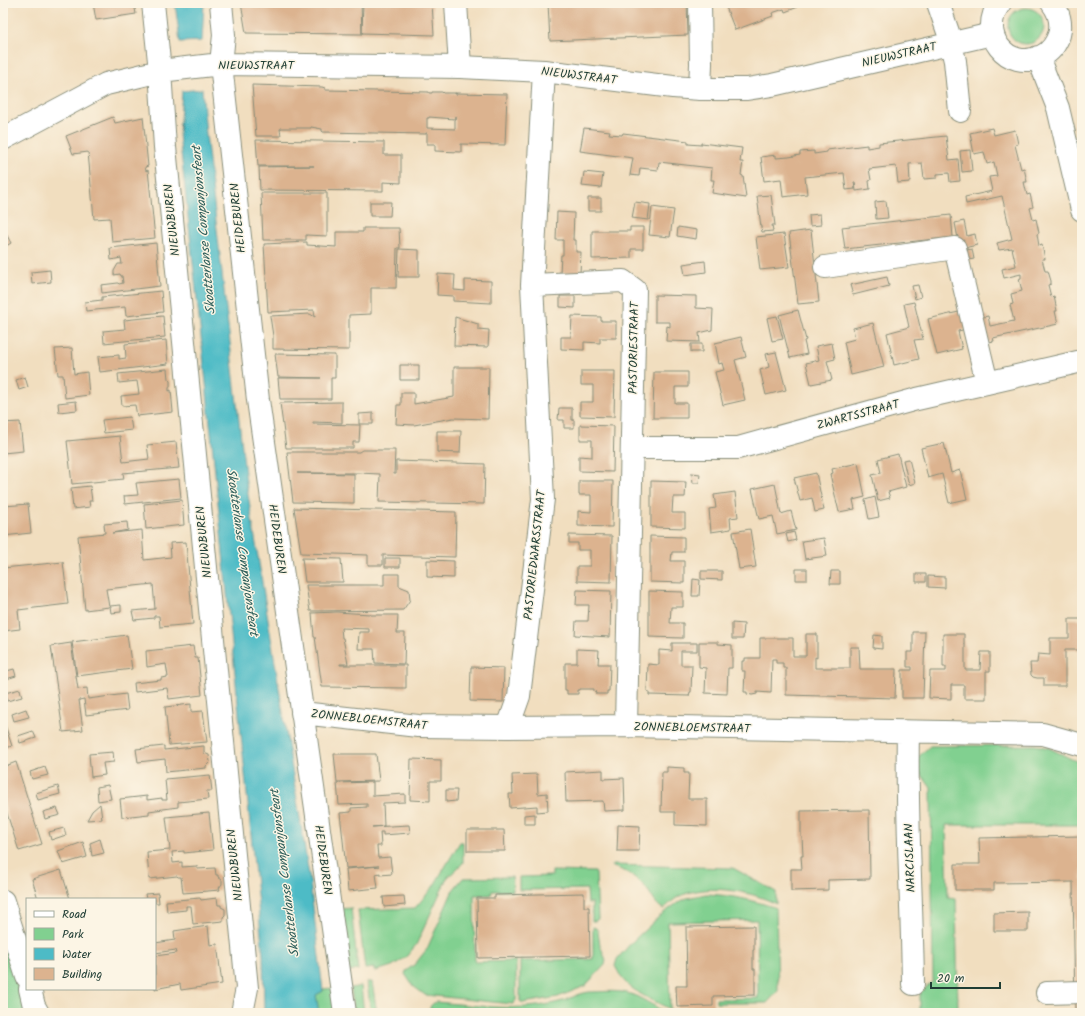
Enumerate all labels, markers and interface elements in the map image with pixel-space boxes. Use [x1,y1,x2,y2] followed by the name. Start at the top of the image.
[860,37,940,73] street label: NIEUWSTRAAT
[218,56,296,75] street label: NIEUWSTRAAT
[540,62,620,90] street label: NIEUWSTRAAT
[186,143,222,315] water label: Skoatterlanse Companjonsfeart
[225,182,251,254] street label: HEIDEBUREN
[159,183,185,257] street label: NIEUWBUREN
[624,300,644,394] street label: PASTORIESTRAAT
[815,394,903,435] street label: ZWARTSSTRAAT
[220,467,264,639] water label: Skoatterlanse Companjonsfeart
[519,488,551,621] street label: PASTORIEDWARSSTRAAT
[263,503,291,575] street label: HEIDEBUREN
[191,505,217,579] street label: NIEUWBUREN
[310,704,430,736] street label: ZONNEBLOEMSTRAAT
[633,717,752,739] street label: ZONNEBLOEMSTRAAT
[264,786,306,958] water label: Skoatterlanse Companjonsfeart
[899,823,921,893] street label: NARCISLAAN
[309,824,337,896] street label: HEIDEBUREN
[222,828,248,902] street label: NIEUWBUREN
[26,898,156,990] legend
[62,905,87,924] text: Road
[62,925,84,944] text: Park
[62,945,92,964] text: Water
[931,964,1000,990] scale bar
[62,965,102,984] text: Building
[937,969,965,988] text: 20 m

